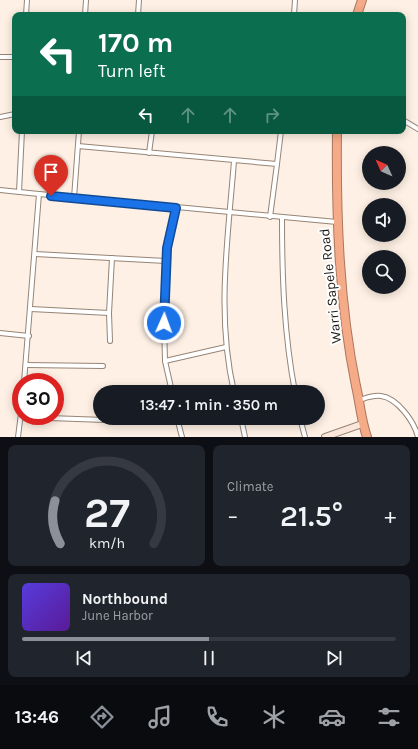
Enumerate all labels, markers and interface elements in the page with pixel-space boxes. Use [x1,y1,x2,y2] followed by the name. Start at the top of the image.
[98,26,173,59] text: 170 m
[32,28,84,80] icon: left
[98,60,166,82] text: Turn left
[135,104,157,126] icon: left
[177,104,199,126] icon: ahead
[219,104,241,126] icon: ahead
[261,104,283,126] icon: right
[362,146,406,190] north arrow
[362,146,406,294] map controls
[34,155,68,196] pin
[40,161,62,183] icon: arrive
[362,198,406,242] button: sound
[316,228,345,344] street label: Warri Sapele Road
[362,250,406,294] button: search
[143,302,185,344] position arrow
[12,373,64,425] speed limit sign: 30
[140,396,278,414] text: 13:47 · 1 min · 350 m
[227,479,273,494] text: Climate
[84,488,129,536] text: 27
[280,498,343,534] text: 21.5°
[227,503,239,529] text: −
[384,503,396,529] text: +
[88,534,125,551] text: km/h
[82,590,168,608] text: Northbound
[82,608,153,623] text: June Harbor
[73,647,95,669] icon: previous
[198,647,220,669] icon: pause
[323,647,345,669] icon: next
[88,703,116,731] icon: directions
[146,703,174,731] icon: music
[203,703,231,731] icon: phone
[260,703,288,731] icon: climate
[318,703,346,731] icon: car
[375,703,403,731] icon: filters
[15,706,59,728] text: 13:46

